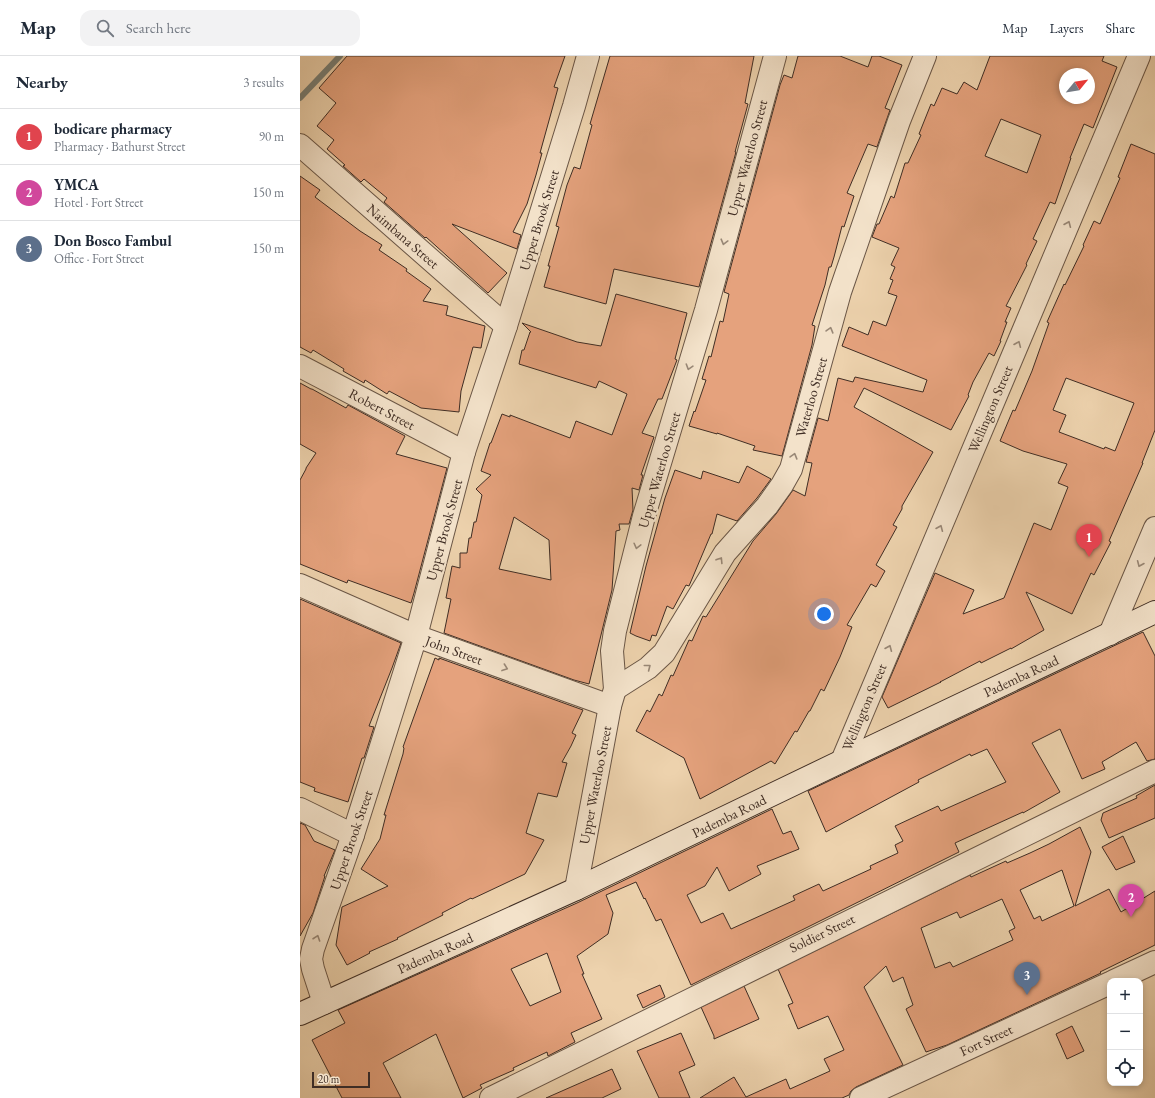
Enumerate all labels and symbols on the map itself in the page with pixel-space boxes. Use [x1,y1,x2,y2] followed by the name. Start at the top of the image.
[1059,68,1095,104] north arrow
[723,97,771,218] street label: Upper Waterloo Street
[515,167,563,273] street label: Upper Brook Street
[363,200,443,273] street label: Naimbana Street
[1063,220,1071,228] one-way arrow
[721,239,729,246] one-way arrow
[825,327,833,334] one-way arrow
[1013,340,1021,347] one-way arrow
[791,354,831,439] street label: Waterloo Street
[964,362,1017,455] street label: Wellington Street
[685,364,694,371] one-way arrow
[346,384,419,434] street label: Robert Street
[634,409,684,530] street label: Upper Waterloo Street
[790,452,798,459] one-way arrow
[422,477,466,583] street label: Upper Brook Street
[935,524,943,532] one-way arrow
[1076,524,1102,557] pin: 1
[633,542,642,549] one-way arrow
[715,557,723,564] one-way arrow
[1137,560,1145,567] one-way arrow
[814,604,834,624] your location
[422,631,486,669] street label: John Street
[885,644,893,651] one-way arrow
[981,650,1062,701] street label: Pademba Road
[838,660,891,753] street label: Wellington Street
[501,664,508,672] one-way arrow
[643,665,650,672] one-way arrow
[575,724,615,846] street label: Upper Waterloo Street
[325,787,377,892] street label: Upper Brook Street
[689,790,770,842] street label: Pademba Road
[1118,884,1144,917] pin: 2
[786,909,858,957] street label: Soldier Street
[394,928,476,978] street label: Pademba Road
[312,935,321,942] one-way arrow
[1014,962,1040,995] pin: 3
[957,1020,1016,1060] street label: Fort Street
[312,1070,370,1089] scale bar

